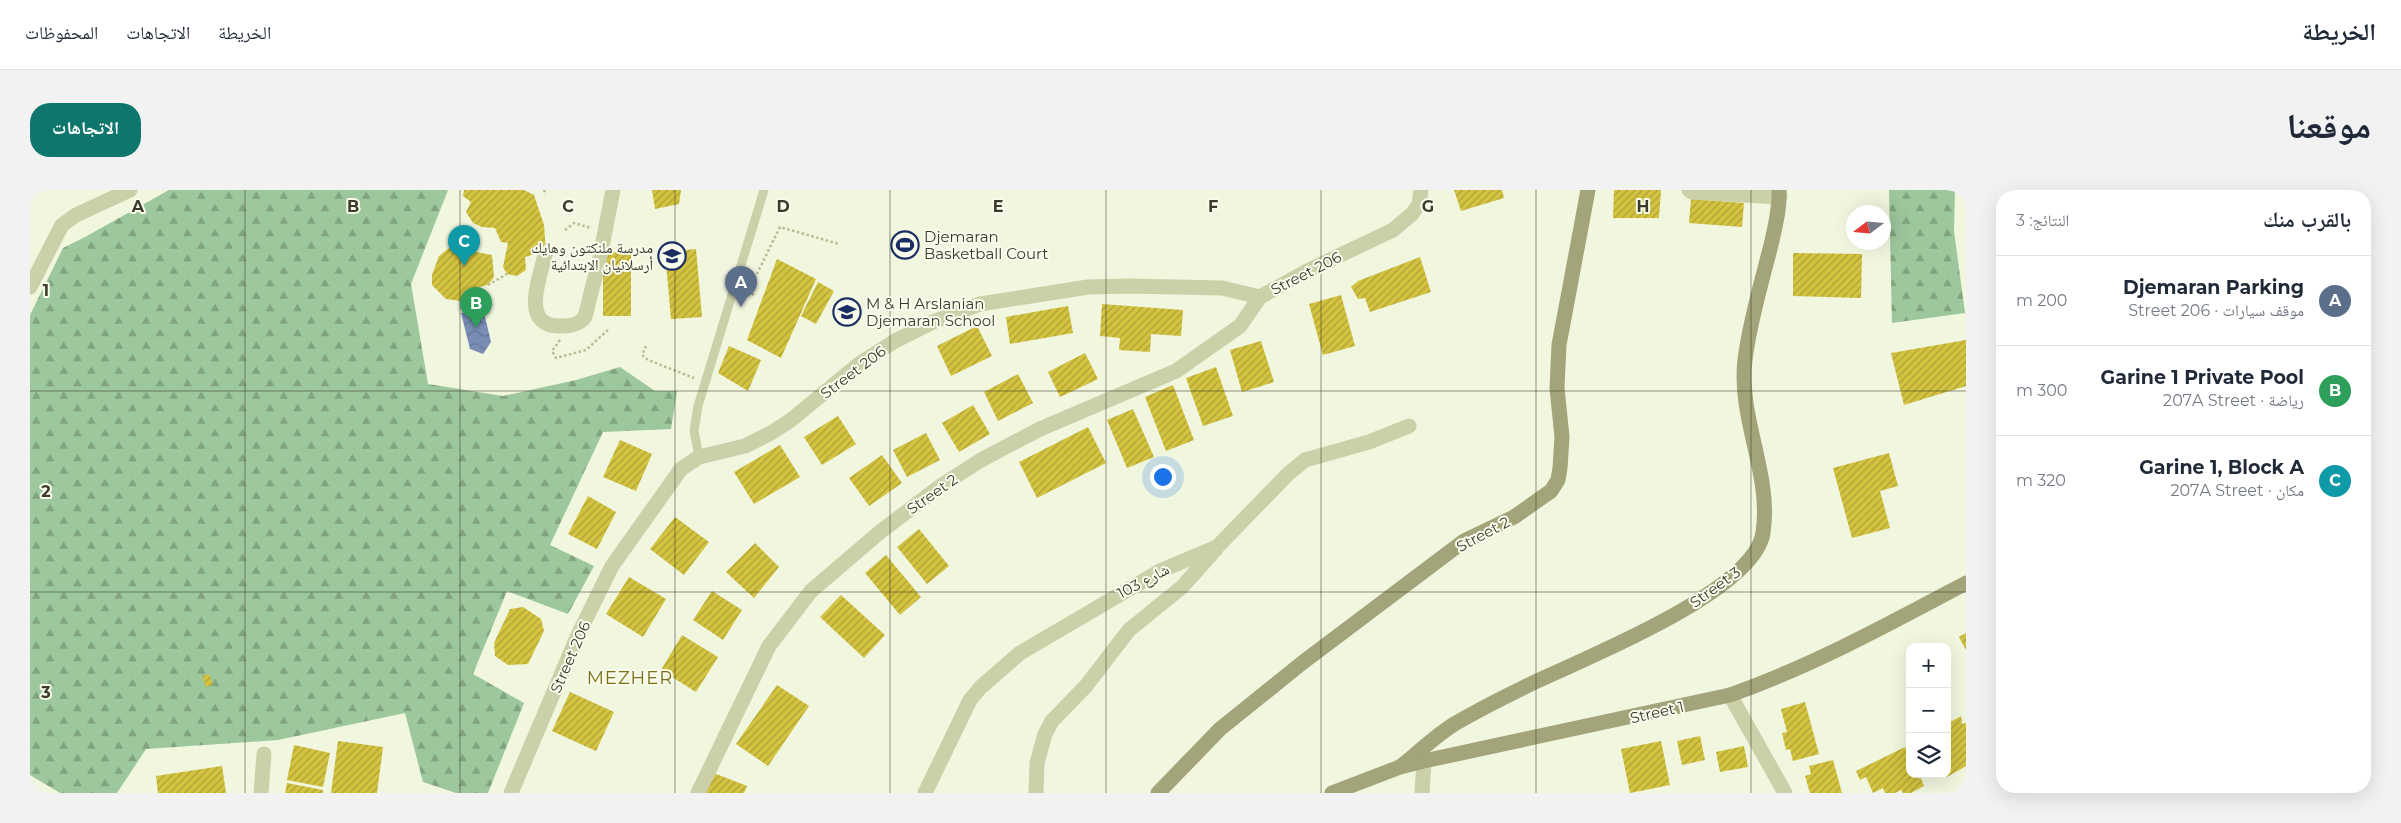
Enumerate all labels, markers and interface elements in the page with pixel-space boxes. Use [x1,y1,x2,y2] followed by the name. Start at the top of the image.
[2302,17,2376,46] text: الخريطة
[25,22,98,44] text: المحفوظات
[126,22,190,44] text: الاتجاهات
[218,22,271,44] text: الخريطة
[30,103,141,157] button: الاتجاهات
[2286,104,2371,147] text: موقعنا
[131,197,145,216] text: A
[347,197,359,216] text: B
[562,197,574,216] text: C
[776,197,790,216] text: D
[993,197,1003,216] text: E
[1208,197,1218,216] text: F
[1422,197,1434,216] text: G
[1637,197,1649,216] text: H
[1846,205,1891,250] north arrow
[2263,207,2351,232] text: بالقرب منك
[2016,211,2069,230] text: النتائج: 3
[448,225,480,266] pin: C
[924,227,1048,263] place label: Djemaran Basketball Court
[890,230,920,260] sports icon: Djemaran Basketball Court
[531,238,653,275] place label: مدرسة ملنكتون وهايك أرسلانيان الابتدائية
[657,241,687,271] school or university icon: مدرسة ملنكتون وهايك أرسلانيان الابتدائية
[1267,247,1345,299] street label: Street 206
[725,266,757,307] pin: A
[2123,276,2304,299] text: Djemaran Parking
[43,281,49,300] text: 1
[460,287,492,328] pin: B
[2016,291,2067,310] text: 200 m
[2329,291,2341,310] text: A
[866,294,995,330] place label: M & H Arslanian Djemaran School
[832,297,862,327] school or university icon: M & H Arslanian Djemaran School
[2128,301,2304,320] text: موقف سيارات · Street 206
[817,341,889,403] street label: Street 206
[2101,366,2304,389] text: Garine 1 Private Pool
[2016,381,2067,400] text: 300 m
[2329,381,2341,400] text: B
[2163,391,2304,410] text: رياضة · 207A Street
[2139,456,2304,479] text: Garine 1, Block A
[1150,464,1176,490] your location
[903,470,961,518] street label: Street 2
[2016,471,2066,490] text: 320 m
[2329,471,2341,490] text: C
[2171,481,2304,500] text: مكان · 207A Street
[41,482,51,501] text: 2
[1453,512,1513,556] street label: Street 2
[1114,559,1173,603] street label: شارع 103
[1686,562,1744,612] street label: Street 3
[546,618,594,696] street label: Street 206
[1906,643,1951,778] map controls
[1906,643,1951,688] button: +
[587,667,673,689] district label: MEZHER
[40,683,51,702] text: 3
[1906,688,1951,733] button: −
[1628,697,1686,727] street label: Street 1
[1906,733,1951,778] button: layers

